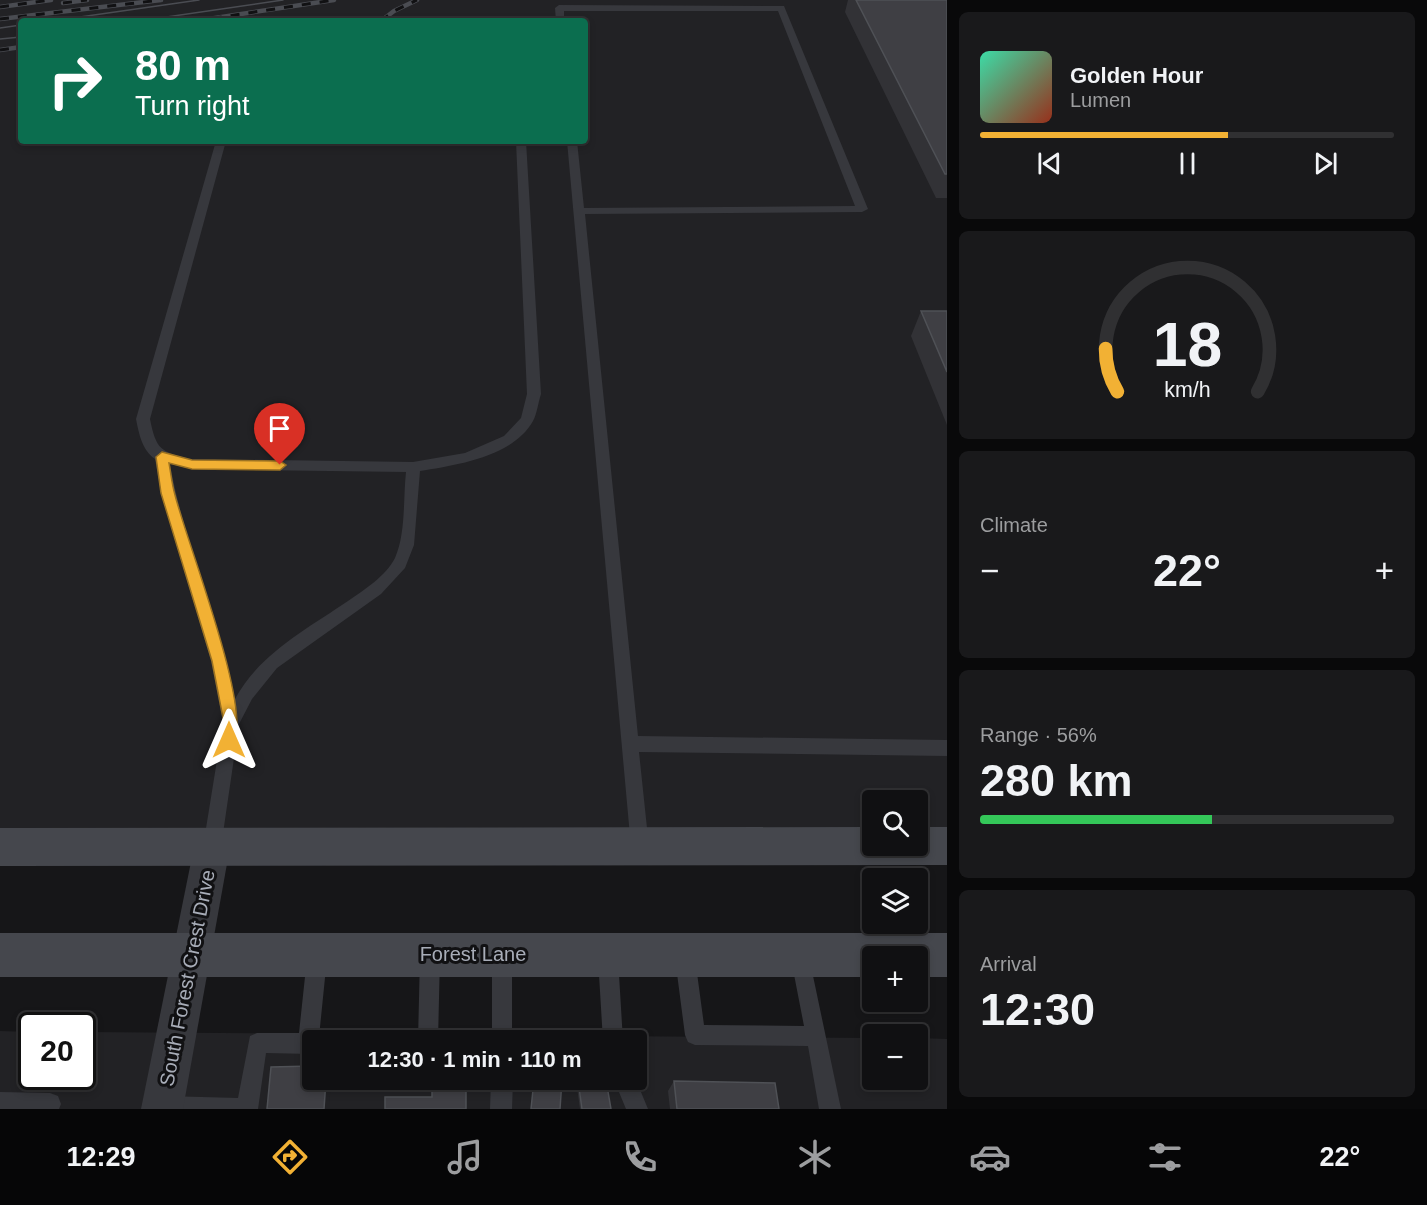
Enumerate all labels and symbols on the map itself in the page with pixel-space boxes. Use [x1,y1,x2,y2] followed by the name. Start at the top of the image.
[254,403,305,465] pin
[197,708,261,772] position arrow
[155,868,219,1088] street label: South Forest Crest Drive
[420,943,526,965] street label: Forest Lane
[18,1012,96,1090] speed limit sign: 20

